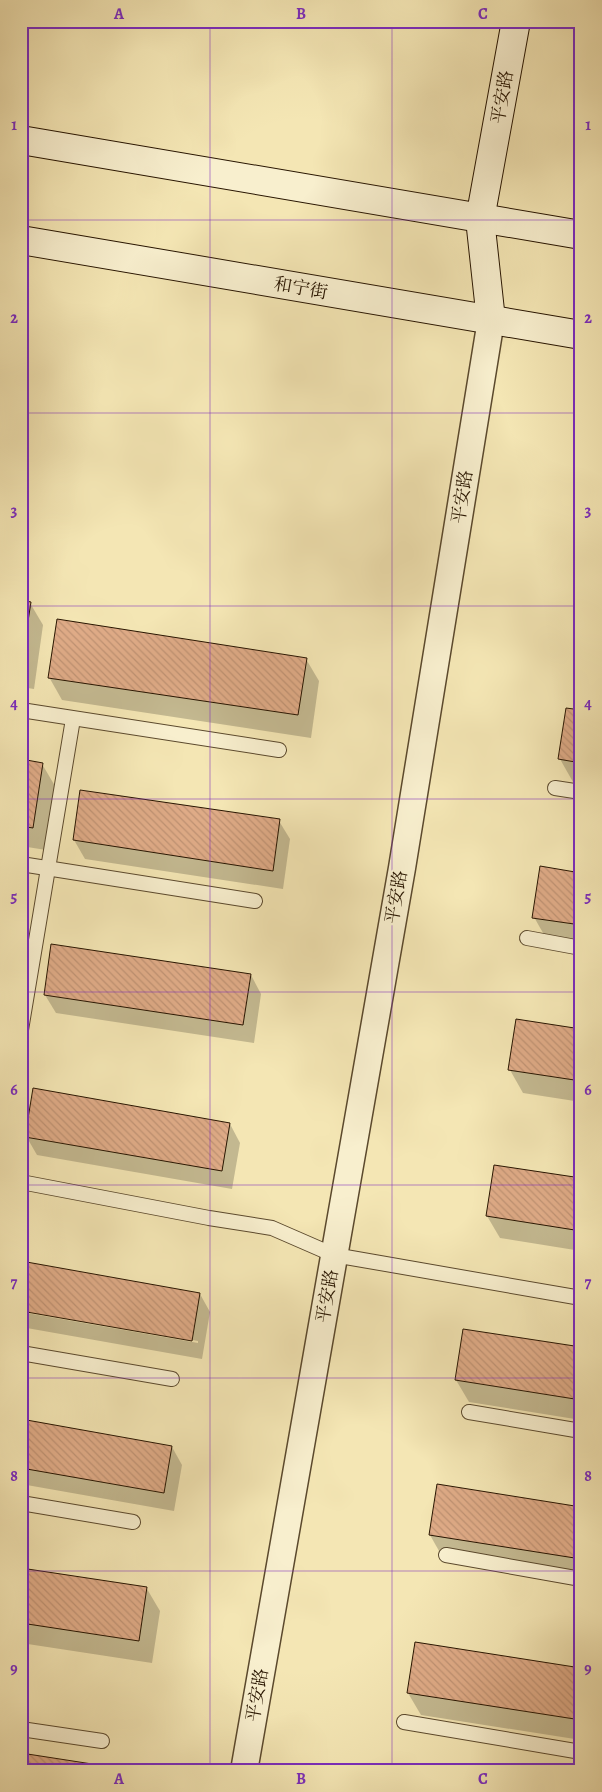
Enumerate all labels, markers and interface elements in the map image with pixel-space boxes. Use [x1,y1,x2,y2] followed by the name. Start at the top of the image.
[113,3,125,25] text: A
[296,3,306,25] text: B
[478,3,488,25] text: C
[485,68,519,126] street label: 平安路
[11,114,17,136] text: 1
[585,114,591,136] text: 1
[272,271,330,305] street label: 和宁街
[10,307,18,329] text: 2
[584,307,592,329] text: 2
[446,468,478,526] street label: 平安路
[11,500,18,522] text: 3
[585,500,592,522] text: 3
[10,693,18,715] text: 4
[584,693,592,715] text: 4
[379,868,413,926] street label: 平安路
[11,886,18,908] text: 5
[585,886,592,908] text: 5
[10,1079,18,1101] text: 6
[584,1079,592,1101] text: 6
[310,1267,344,1325] street label: 平安路
[11,1272,18,1294] text: 7
[585,1272,592,1294] text: 7
[10,1465,18,1487] text: 8
[584,1465,592,1487] text: 8
[10,1658,18,1680] text: 9
[584,1658,592,1680] text: 9
[240,1666,274,1724] street label: 平安路
[113,1768,125,1790] text: A
[296,1768,306,1790] text: B
[478,1768,488,1790] text: C

